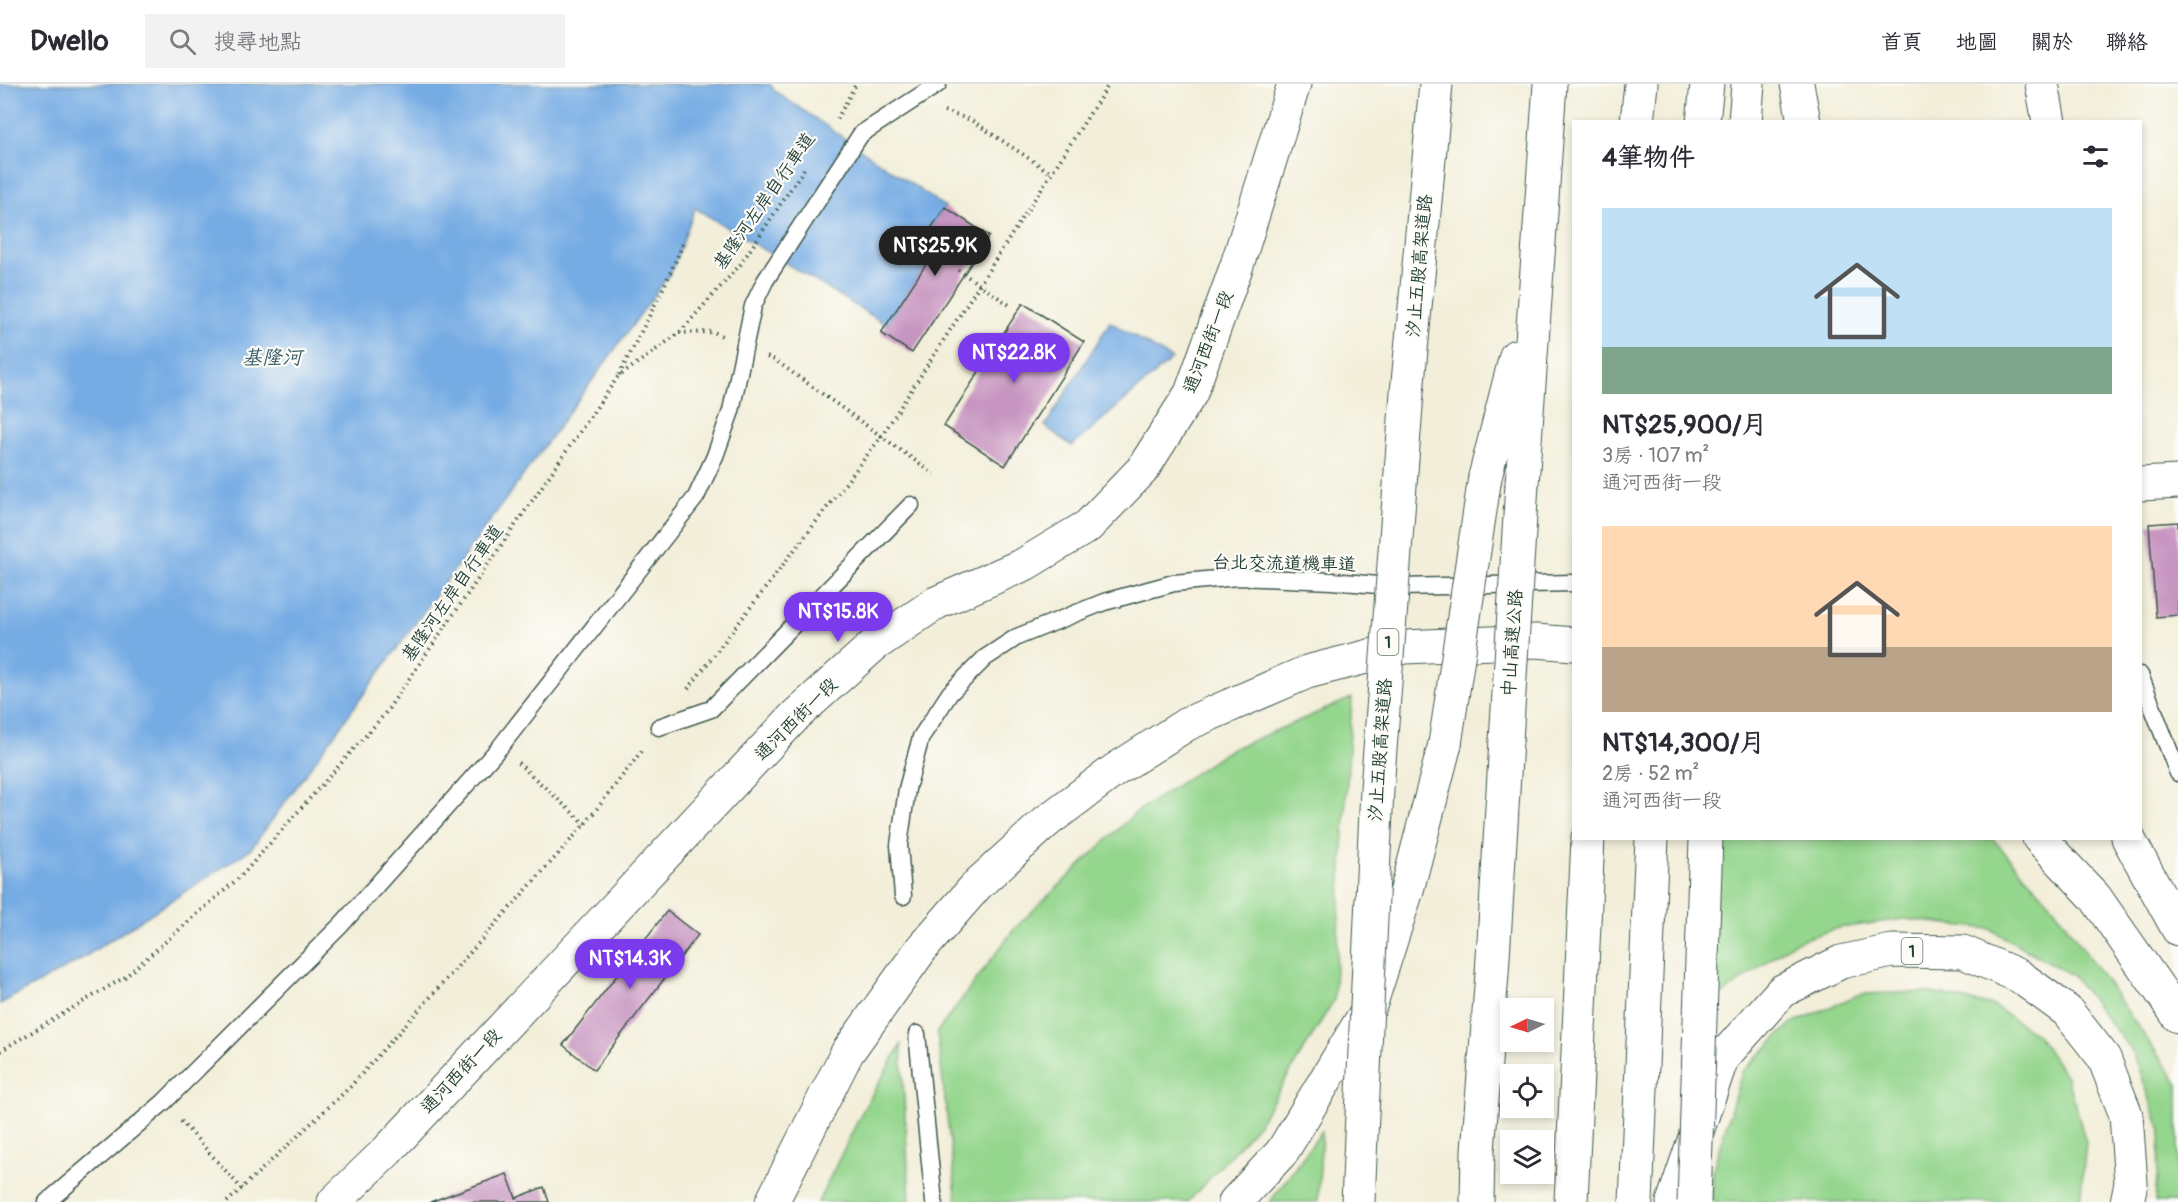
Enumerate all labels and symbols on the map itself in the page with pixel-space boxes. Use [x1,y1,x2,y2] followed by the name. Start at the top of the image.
[709,128,820,274] street label: 基隆河左岸自行車道
[1402,193,1437,339] street label: 汐止五股高架道路
[873,226,997,277] pin: NT$25.9K
[1178,288,1239,397] street label: 通河西街一段
[952,333,1076,384] pin: NT$22.8K
[242,345,305,370] water label: 基隆河
[397,520,508,666] street label: 基隆河左岸自行車道
[1212,551,1356,576] street label: 台北交流道機車道
[1497,588,1528,698] street label: 中山高速公路
[776,592,900,643] pin: NT$15.8K
[1378,629,1398,655] road number: 1
[750,673,843,766] street label: 通河西街一段
[1364,677,1397,823] street label: 汐止五股高架道路
[1902,938,1922,964] road number: 1
[568,939,692,990] pin: NT$14.3K
[1500,998,1554,1052] north arrow
[416,1024,507,1119] street label: 通河西街一段

